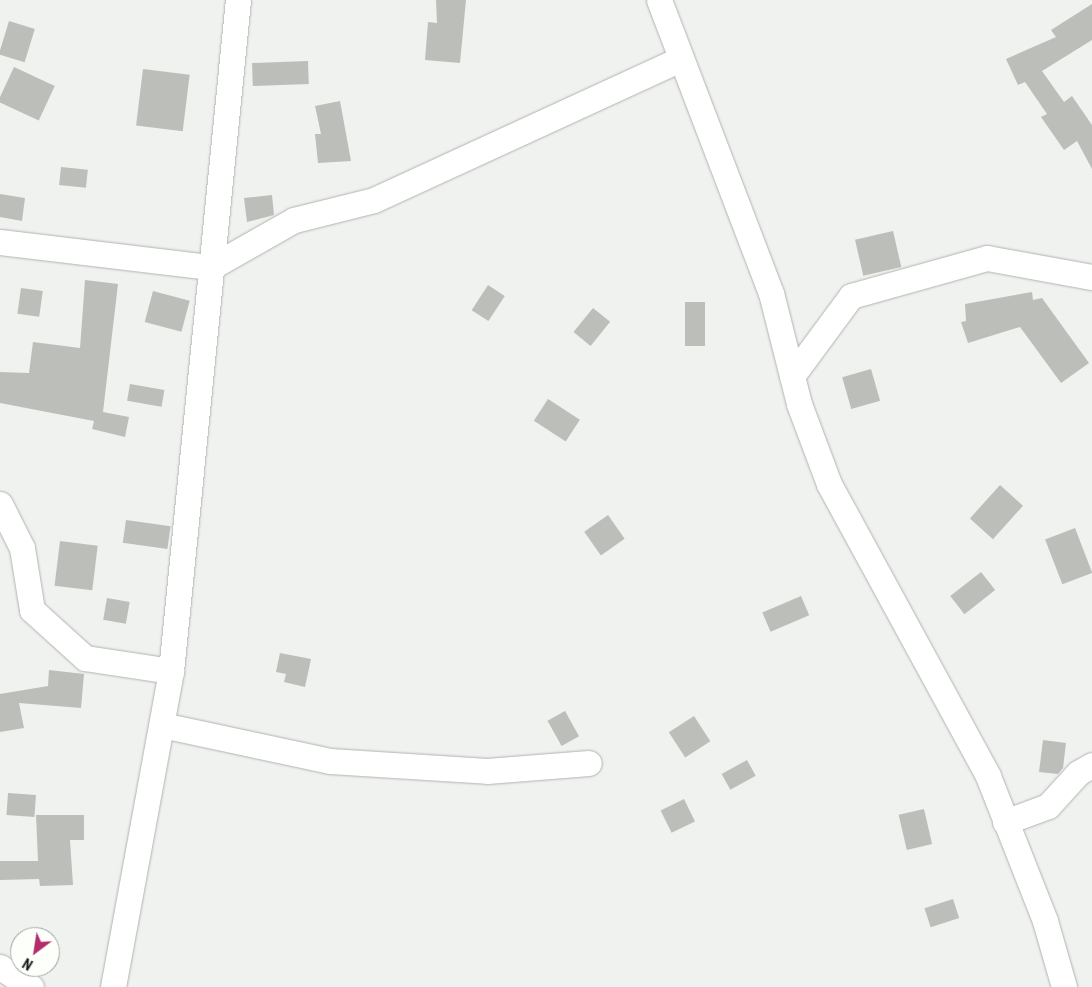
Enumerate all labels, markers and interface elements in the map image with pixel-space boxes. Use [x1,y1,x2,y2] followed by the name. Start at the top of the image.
[10,927,60,977] north arrow
[20,955,36,973] text: N

